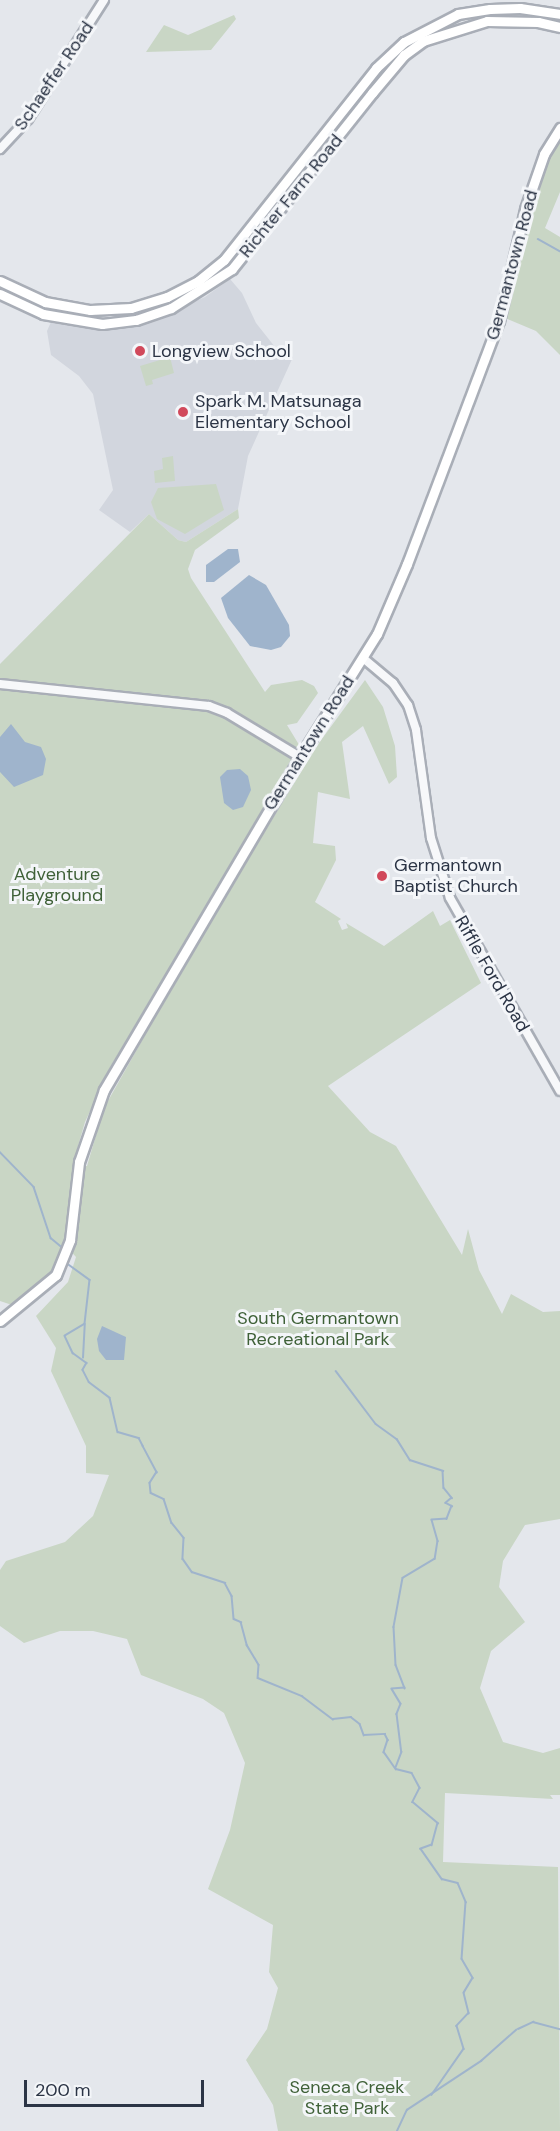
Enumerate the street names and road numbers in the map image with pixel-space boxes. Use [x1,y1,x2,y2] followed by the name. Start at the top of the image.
[10,18,98,134] street label: Schaeffer Road
[235,130,347,262] street label: Richter Farm Road
[482,188,542,342] street label: Germantown Road
[259,672,359,814] street label: Germantown Road
[450,912,534,1036] street label: Riffle Ford Road

